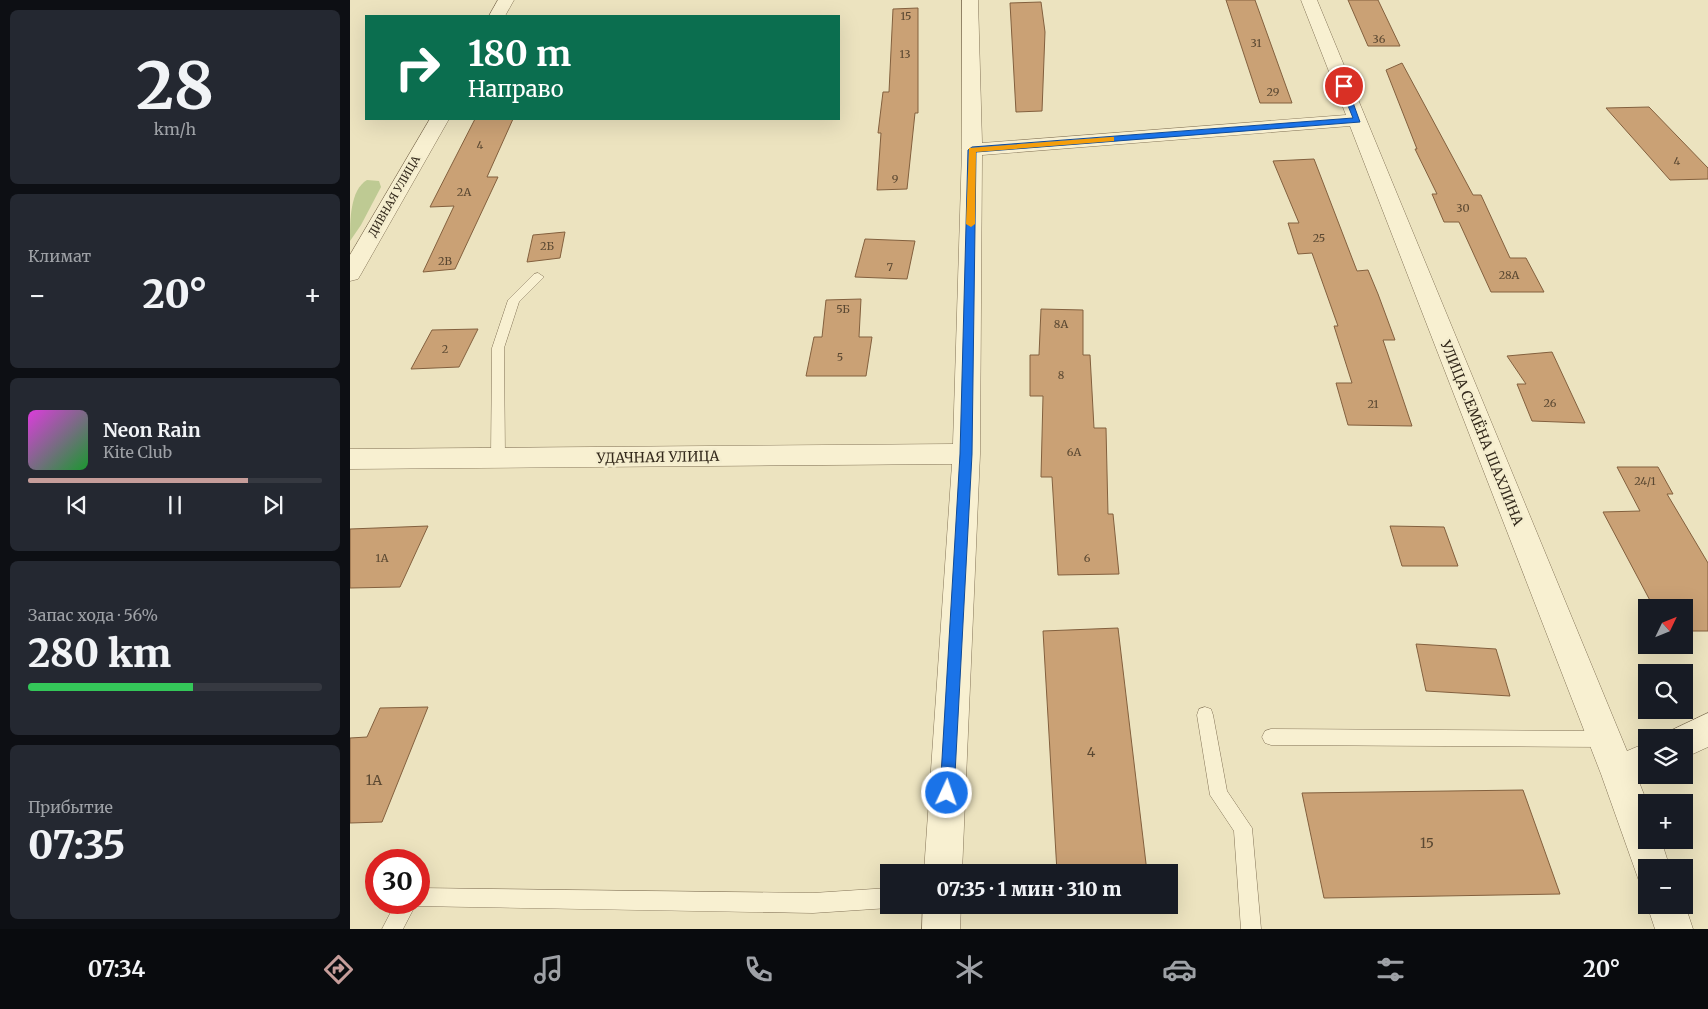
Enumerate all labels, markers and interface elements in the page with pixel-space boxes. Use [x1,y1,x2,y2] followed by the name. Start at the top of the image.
[900,9,912,23] house number: 15
[468,32,571,76] text: 180 m
[1373,32,1386,46] house number: 36
[385,35,450,100] icon: right
[1251,36,1261,50] house number: 31
[136,45,214,127] text: 28
[900,47,910,61] house number: 13
[1323,65,1365,107] pin
[1330,72,1358,100] icon: arrive
[468,75,564,103] text: Направо
[1267,85,1280,99] house number: 29
[154,119,196,139] text: km/h
[477,138,484,152] house number: 4
[365,153,423,239] street label: ДИВНАЯ УЛИЦА
[1674,154,1681,168] house number: 4
[892,172,899,186] house number: 9
[457,185,471,199] house number: 2А
[1456,201,1470,215] house number: 30
[1313,231,1325,245] house number: 25
[540,239,554,253] house number: 2Б
[28,246,91,266] text: Климат
[438,254,453,268] house number: 2В
[887,260,893,274] house number: 7
[1499,268,1520,282] house number: 28А
[143,271,207,318] text: 20°
[28,277,47,313] text: −
[303,277,322,313] text: +
[836,302,850,316] house number: 5Б
[1054,317,1068,331] house number: 8А
[1436,337,1528,528] street label: УЛИЦА СЕМЁНА ШАХЛИНА
[442,342,448,356] house number: 2
[837,350,843,364] house number: 5
[1058,368,1065,382] house number: 8
[1544,396,1557,410] house number: 26
[1367,397,1379,411] house number: 21
[103,418,201,442] text: Neon Rain
[103,442,172,462] text: Kite Club
[1067,445,1081,459] house number: 6А
[596,447,720,467] street label: УДАЧНАЯ УЛИЦА
[1634,474,1656,488] house number: 24/1
[63,491,91,519] icon: previous
[161,491,189,519] icon: pause
[259,491,287,519] icon: next
[376,551,389,565] house number: 1А
[1084,551,1091,565] house number: 6
[1638,599,1692,654] north arrow
[1638,599,1693,914] map controls
[28,605,158,625] text: Запас хода · 56%
[28,630,171,677] text: 280 km
[1638,664,1693,719] button: search
[1638,729,1693,784] button: layers
[1087,743,1096,761] house number: 4
[920,766,972,818] position arrow
[366,771,382,789] house number: 1А
[1638,794,1693,849] button: +
[28,797,113,817] text: Прибытие
[28,822,125,869] text: 07:35
[1420,834,1434,852] house number: 15
[365,849,430,914] speed limit sign: 30
[1638,859,1693,914] button: −
[937,877,1121,901] text: 07:35 · 1 мин · 310 m
[321,952,356,987] icon: directions
[531,952,566,987] icon: music
[741,952,776,987] icon: phone
[952,952,987,987] icon: climate
[1162,952,1197,987] icon: car
[1373,952,1408,987] icon: filters
[88,955,145,983] text: 07:34
[1583,955,1620,983] text: 20°

